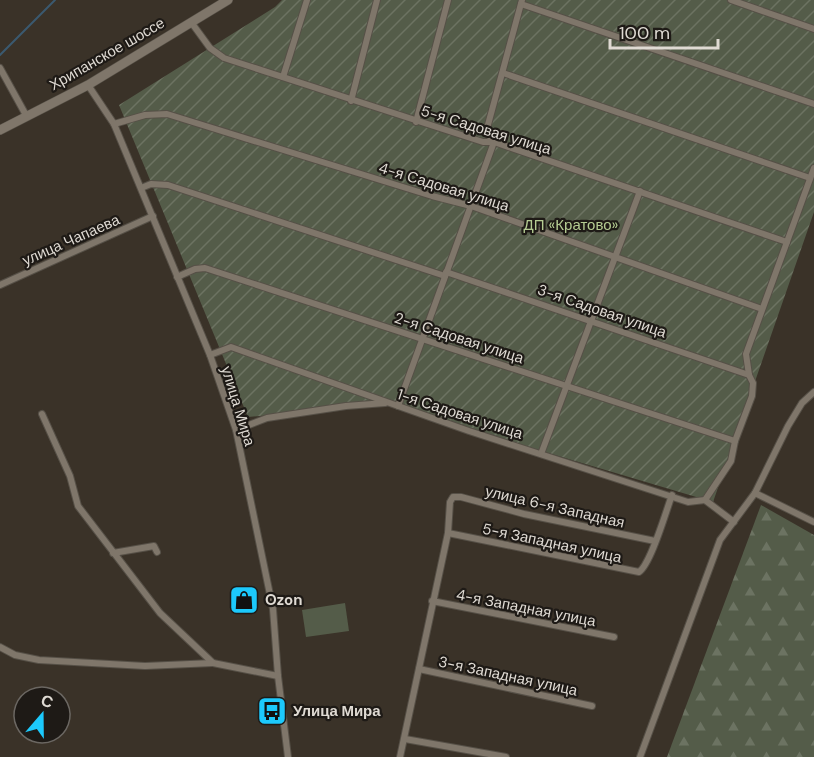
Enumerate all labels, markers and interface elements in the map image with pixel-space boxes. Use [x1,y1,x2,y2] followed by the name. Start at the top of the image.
[610,12,718,50] scale bar
[46,13,168,95] street label: Хрипанское шоссе
[619,21,670,45] text: 100 m
[418,101,554,160] street label: 5-я Садовая улица
[376,158,512,217] street label: 4-я Садовая улица
[19,209,123,270] street label: улица Чапаева
[524,215,619,235] park label: ДП «Кратово»
[535,280,670,343] street label: 3-я Садовая улица
[392,308,527,369] street label: 2-я Садовая улица
[216,363,260,449] street label: улица Мира
[395,384,526,444] street label: 1-я Садовая улица
[483,481,627,533] street label: улица 6-я Западная
[480,518,624,568] street label: 5-я Западная улица
[228,584,260,616] shop icon: Ozon
[454,585,598,631] street label: 4-я Западная улица
[265,590,303,610] place label: Ozon
[437,651,580,701] street label: 3-я Западная улица
[12,685,72,745] north arrow
[38,690,56,713] text: С
[256,695,288,727] bus stop icon: Улица Мира
[293,701,381,721] place label: Улица Мира

